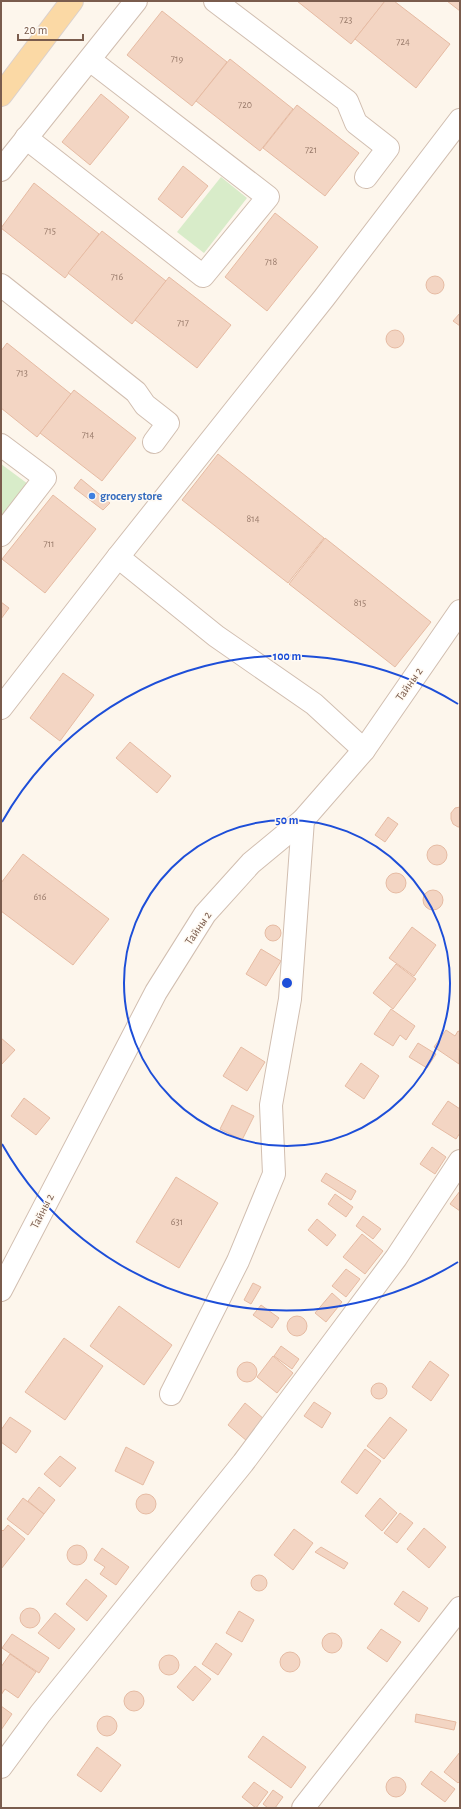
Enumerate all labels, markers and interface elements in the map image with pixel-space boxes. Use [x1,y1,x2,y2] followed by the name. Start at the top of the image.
[340,15,352,25] house number: 723
[18,16,83,42] scale bar
[24,24,47,36] text: 20 m
[396,37,410,47] house number: 724
[171,54,183,64] house number: 719
[238,100,252,110] house number: 720
[305,145,317,155] house number: 721
[44,226,56,236] house number: 715
[265,257,277,267] house number: 718
[111,272,123,282] house number: 716
[177,318,189,328] house number: 717
[16,368,28,378] house number: 713
[82,430,94,440] house number: 714
[100,490,162,503] place label: grocery store
[87,491,97,501] marker: grocery store
[247,514,260,524] house number: 814
[43,539,55,549] house number: 711
[354,598,366,608] house number: 815
[273,650,301,662] text: 100 m
[393,665,425,703] street label: Тайны 2
[276,814,299,826] text: 50 m
[34,892,47,902] house number: 616
[183,909,214,947] street label: Тайны 2
[280,976,294,990] centre of rings
[28,1191,56,1230] street label: Тайны 2
[171,1217,183,1227] house number: 631

